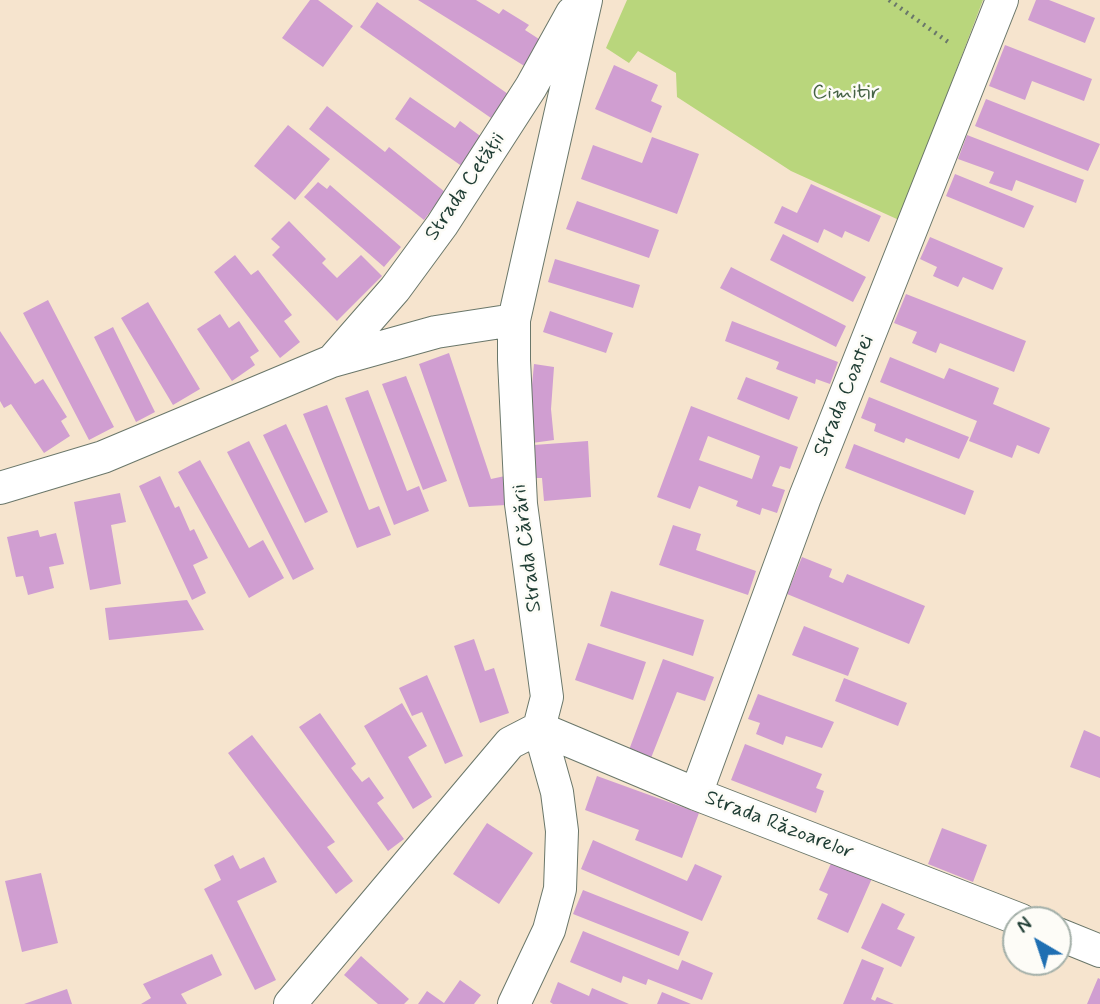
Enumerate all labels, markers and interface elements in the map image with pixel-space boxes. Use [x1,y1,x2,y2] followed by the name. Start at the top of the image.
[812,81,880,107] park label: Cimitir
[420,128,512,246] street label: Strada Cetății
[809,332,881,460] street label: Strada Coastei
[508,483,548,613] street label: Strada Cărării
[701,786,857,866] street label: Strada Răzoarelor
[1002,906,1072,976] north arrow
[1012,912,1038,940] text: N

